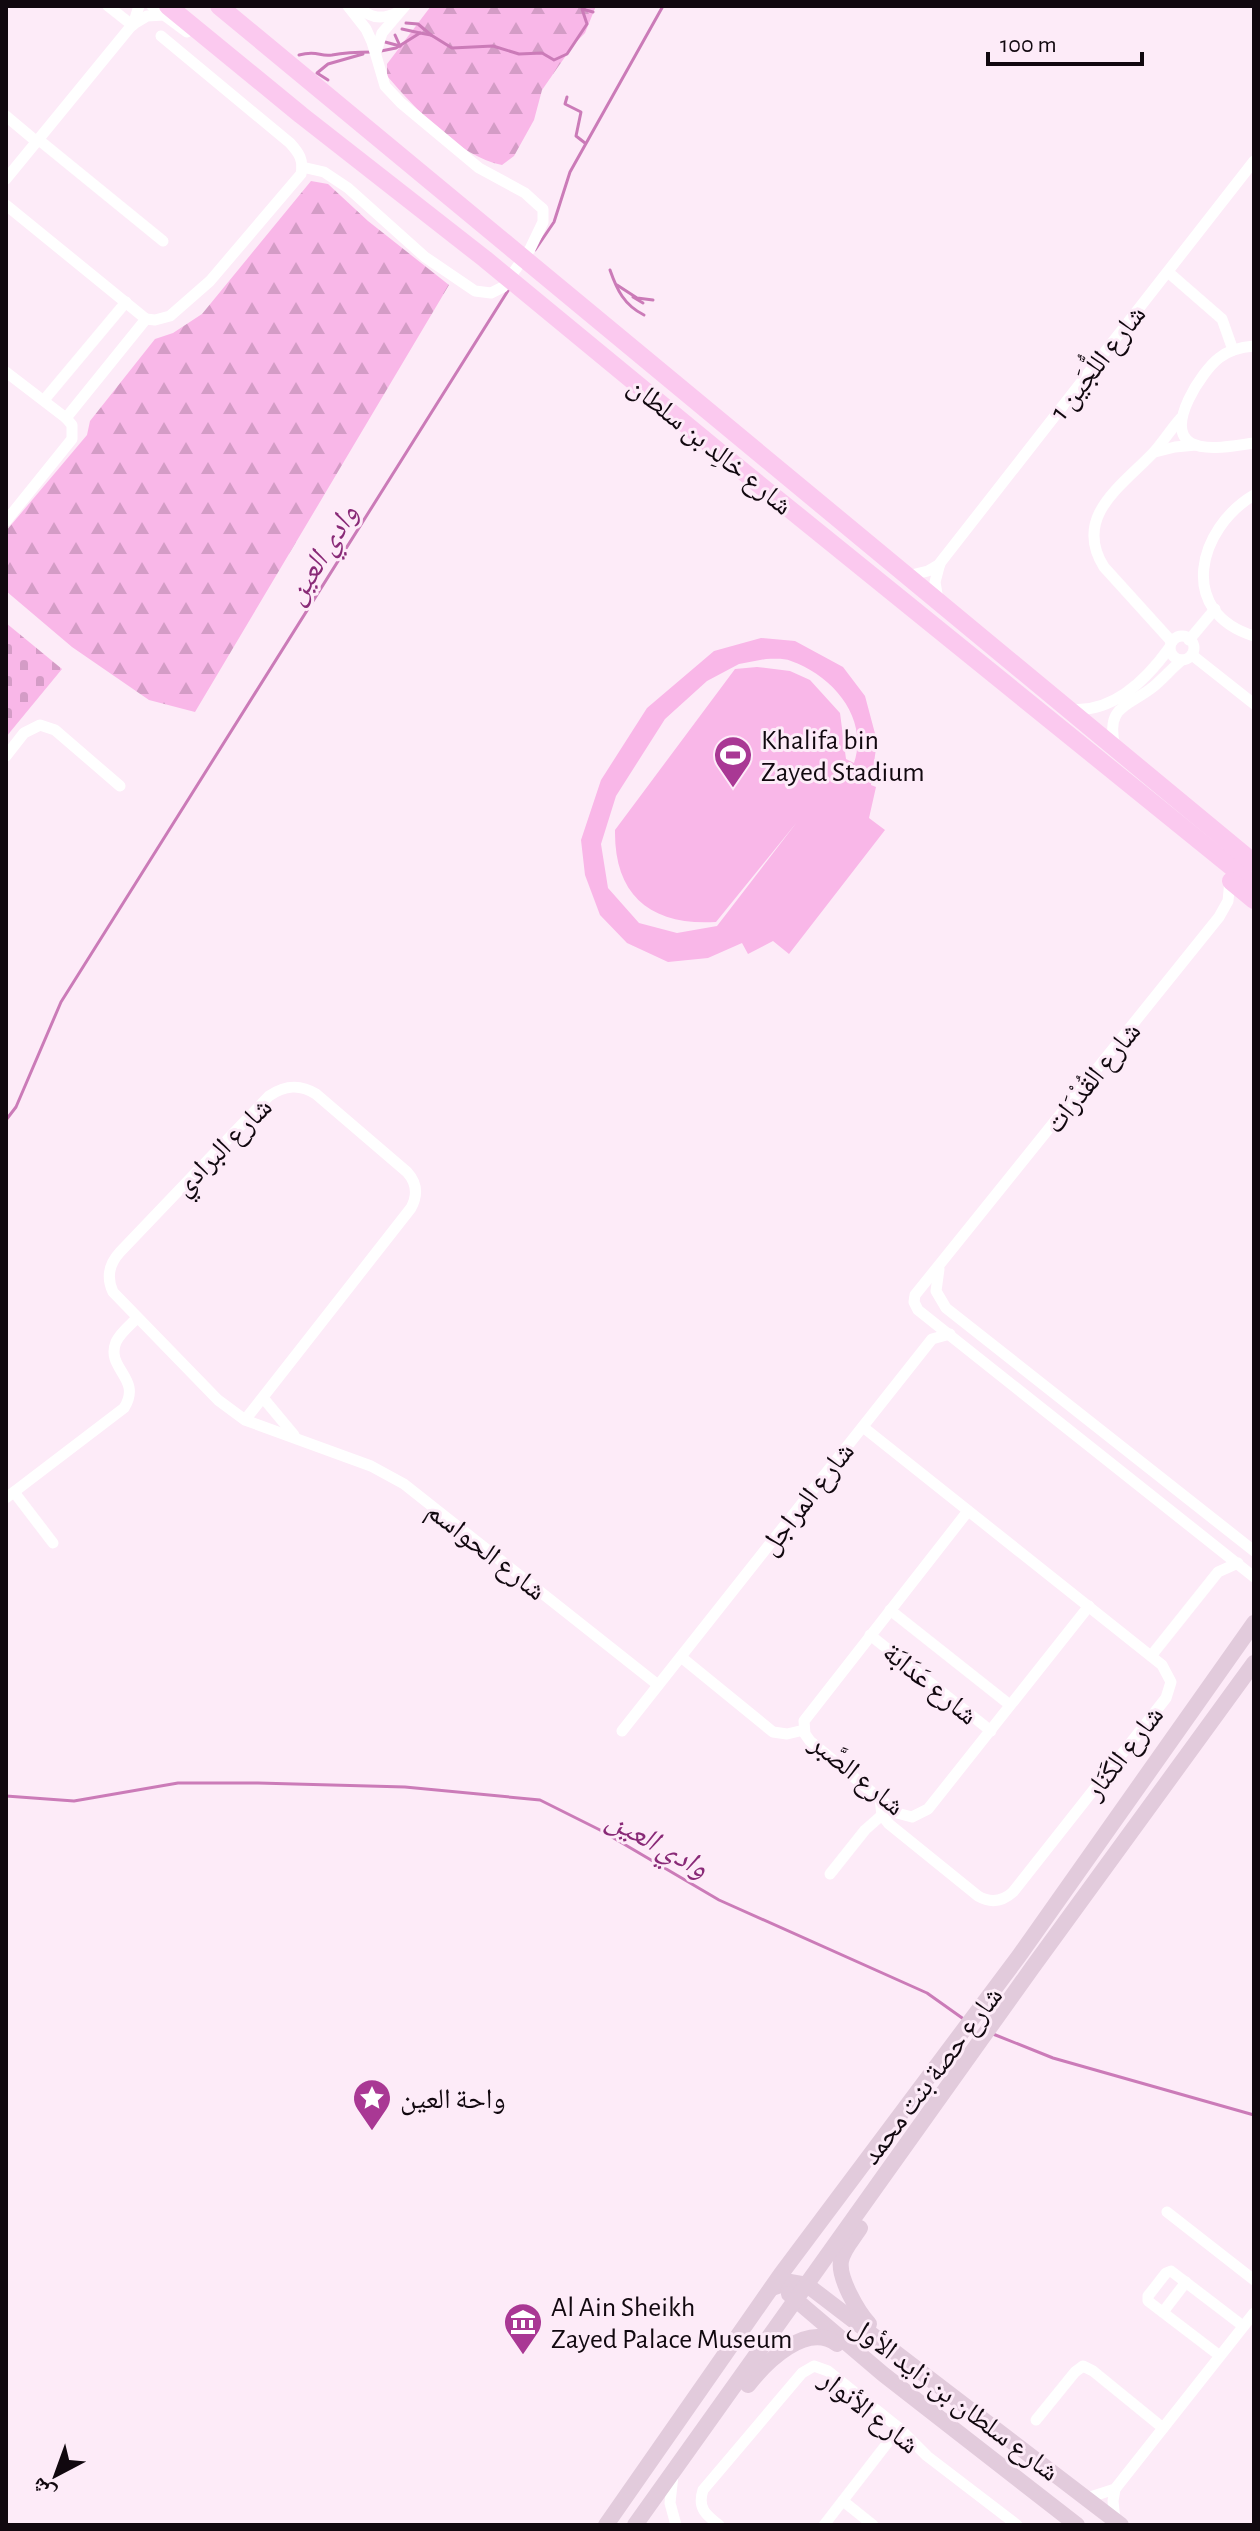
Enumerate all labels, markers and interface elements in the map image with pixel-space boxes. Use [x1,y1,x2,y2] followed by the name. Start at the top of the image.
[988,16,1142,66] scale bar
[1000,33,1057,57] text: 100 m
[1039,296,1153,427] street label: شارع اللُّجَين 1
[621,372,797,522] street label: شارع خالِد بن سلطان
[280,500,370,614] water label: وادي العين
[761,727,925,787] place label: Khalifa bin Zayed Stadium
[712,734,754,789] sports icon: Khalifa bin Zayed Stadium
[1040,1017,1148,1140] street label: شارع القُدْرَات
[169,1093,283,1207] street label: شارع البرادي
[755,1438,862,1562] street label: شارع المراجل
[419,1497,550,1609] street label: شارع الحواسم
[876,1638,982,1732] street label: شارع عَدَابَة
[1079,1702,1171,1807] street label: شارع الكَنَار
[802,1727,910,1823] street label: شارع الصَّبر
[598,1804,713,1891] water label: وادي العين
[857,1982,1010,2171] street label: شارع حصة بنت محمد
[351,2077,393,2132] place icon: واحة العين
[400,2086,506,2116] place label: واحة العين
[551,2294,792,2354] place label: Al Ain Sheikh Zayed Palace Museum
[502,2301,544,2356] museum icon: Al Ain Sheikh Zayed Palace Museum
[843,2311,1064,2489] street label: شارع سلطان بن زايد الأول
[812,2364,924,2461] street label: شارع الأنوار
[16,2435,96,2515] north arrow
[28,2472,61,2505] text: ش

